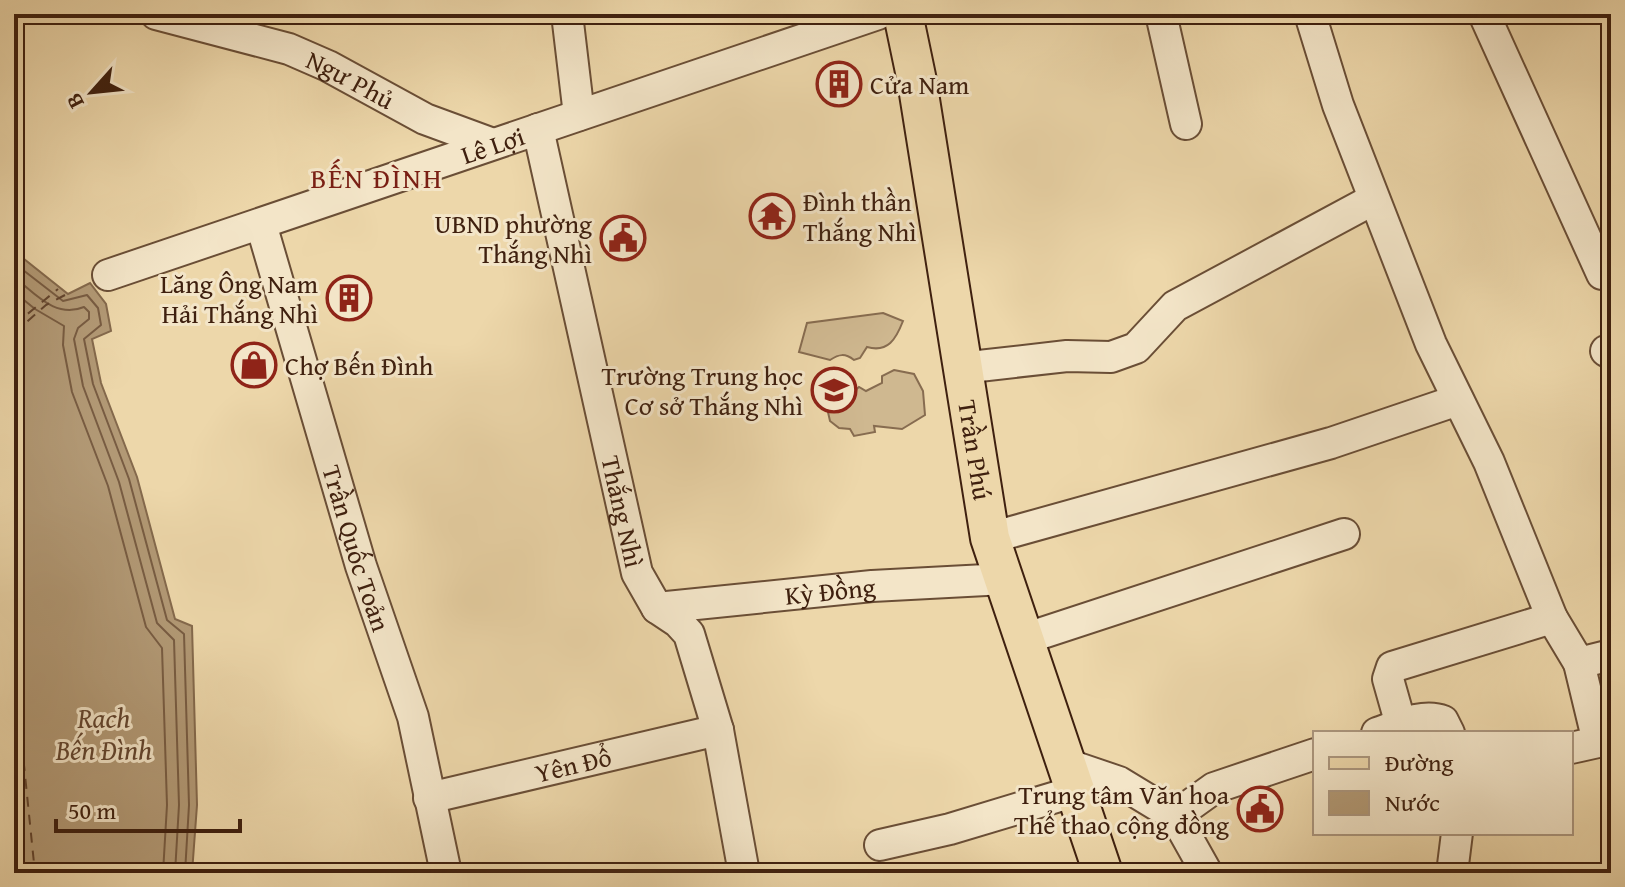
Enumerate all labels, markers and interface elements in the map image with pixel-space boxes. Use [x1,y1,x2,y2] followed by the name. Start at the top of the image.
[301,40,402,118] street label: Ngư Phủ
[52,52,132,132] north arrow
[815,60,863,108] building icon: Cửa Nam
[870,65,969,104] place label: Cửa Nam
[57,88,92,114] text: B
[455,116,530,174] street label: Lê Lợi
[310,157,444,198] district label: BẾN ĐÌNH
[803,182,917,251] place label: Đình thần Thắng Nhì
[748,192,796,240] temple icon: Đình thần Thắng Nhì
[435,204,592,273] place label: UBND phường Thắng Nhì
[599,214,647,262] public building icon: UBND phường Thắng Nhì
[160,264,318,333] place label: Lăng Ông Nam Hải Thắng Nhì
[325,274,373,322] building icon: Lăng Ông Nam Hải Thắng Nhì
[230,341,278,389] shop icon: Chợ Bến Đình
[285,346,434,385] place label: Chợ Bến Đình
[602,356,803,425] place label: Trường Trung học Cơ sở Thắng Nhì
[810,366,858,414] school or university icon: Trường Trung học Cơ sở Thắng Nhì
[949,397,1003,503] street label: Trần Phú
[592,452,655,571] street label: Thắng Nhì
[313,460,402,637] street label: Trần Quốc Toản
[783,566,877,614] street label: Kỳ Đồng
[55,697,152,770] water label: Rạch Bến Đình
[1313,731,1573,835] legend
[531,736,615,792] street label: Yên Đổ
[1385,745,1454,780] text: Đường
[1014,775,1230,844] place label: Trung tâm Văn hoa Thể thao cộng đồng
[56,783,240,833] scale bar
[1236,785,1284,833] public building icon: Trung tâm Văn hoa Thể thao cộng đồng
[1385,785,1440,820] text: Nước
[68,793,116,828] text: 50 m

